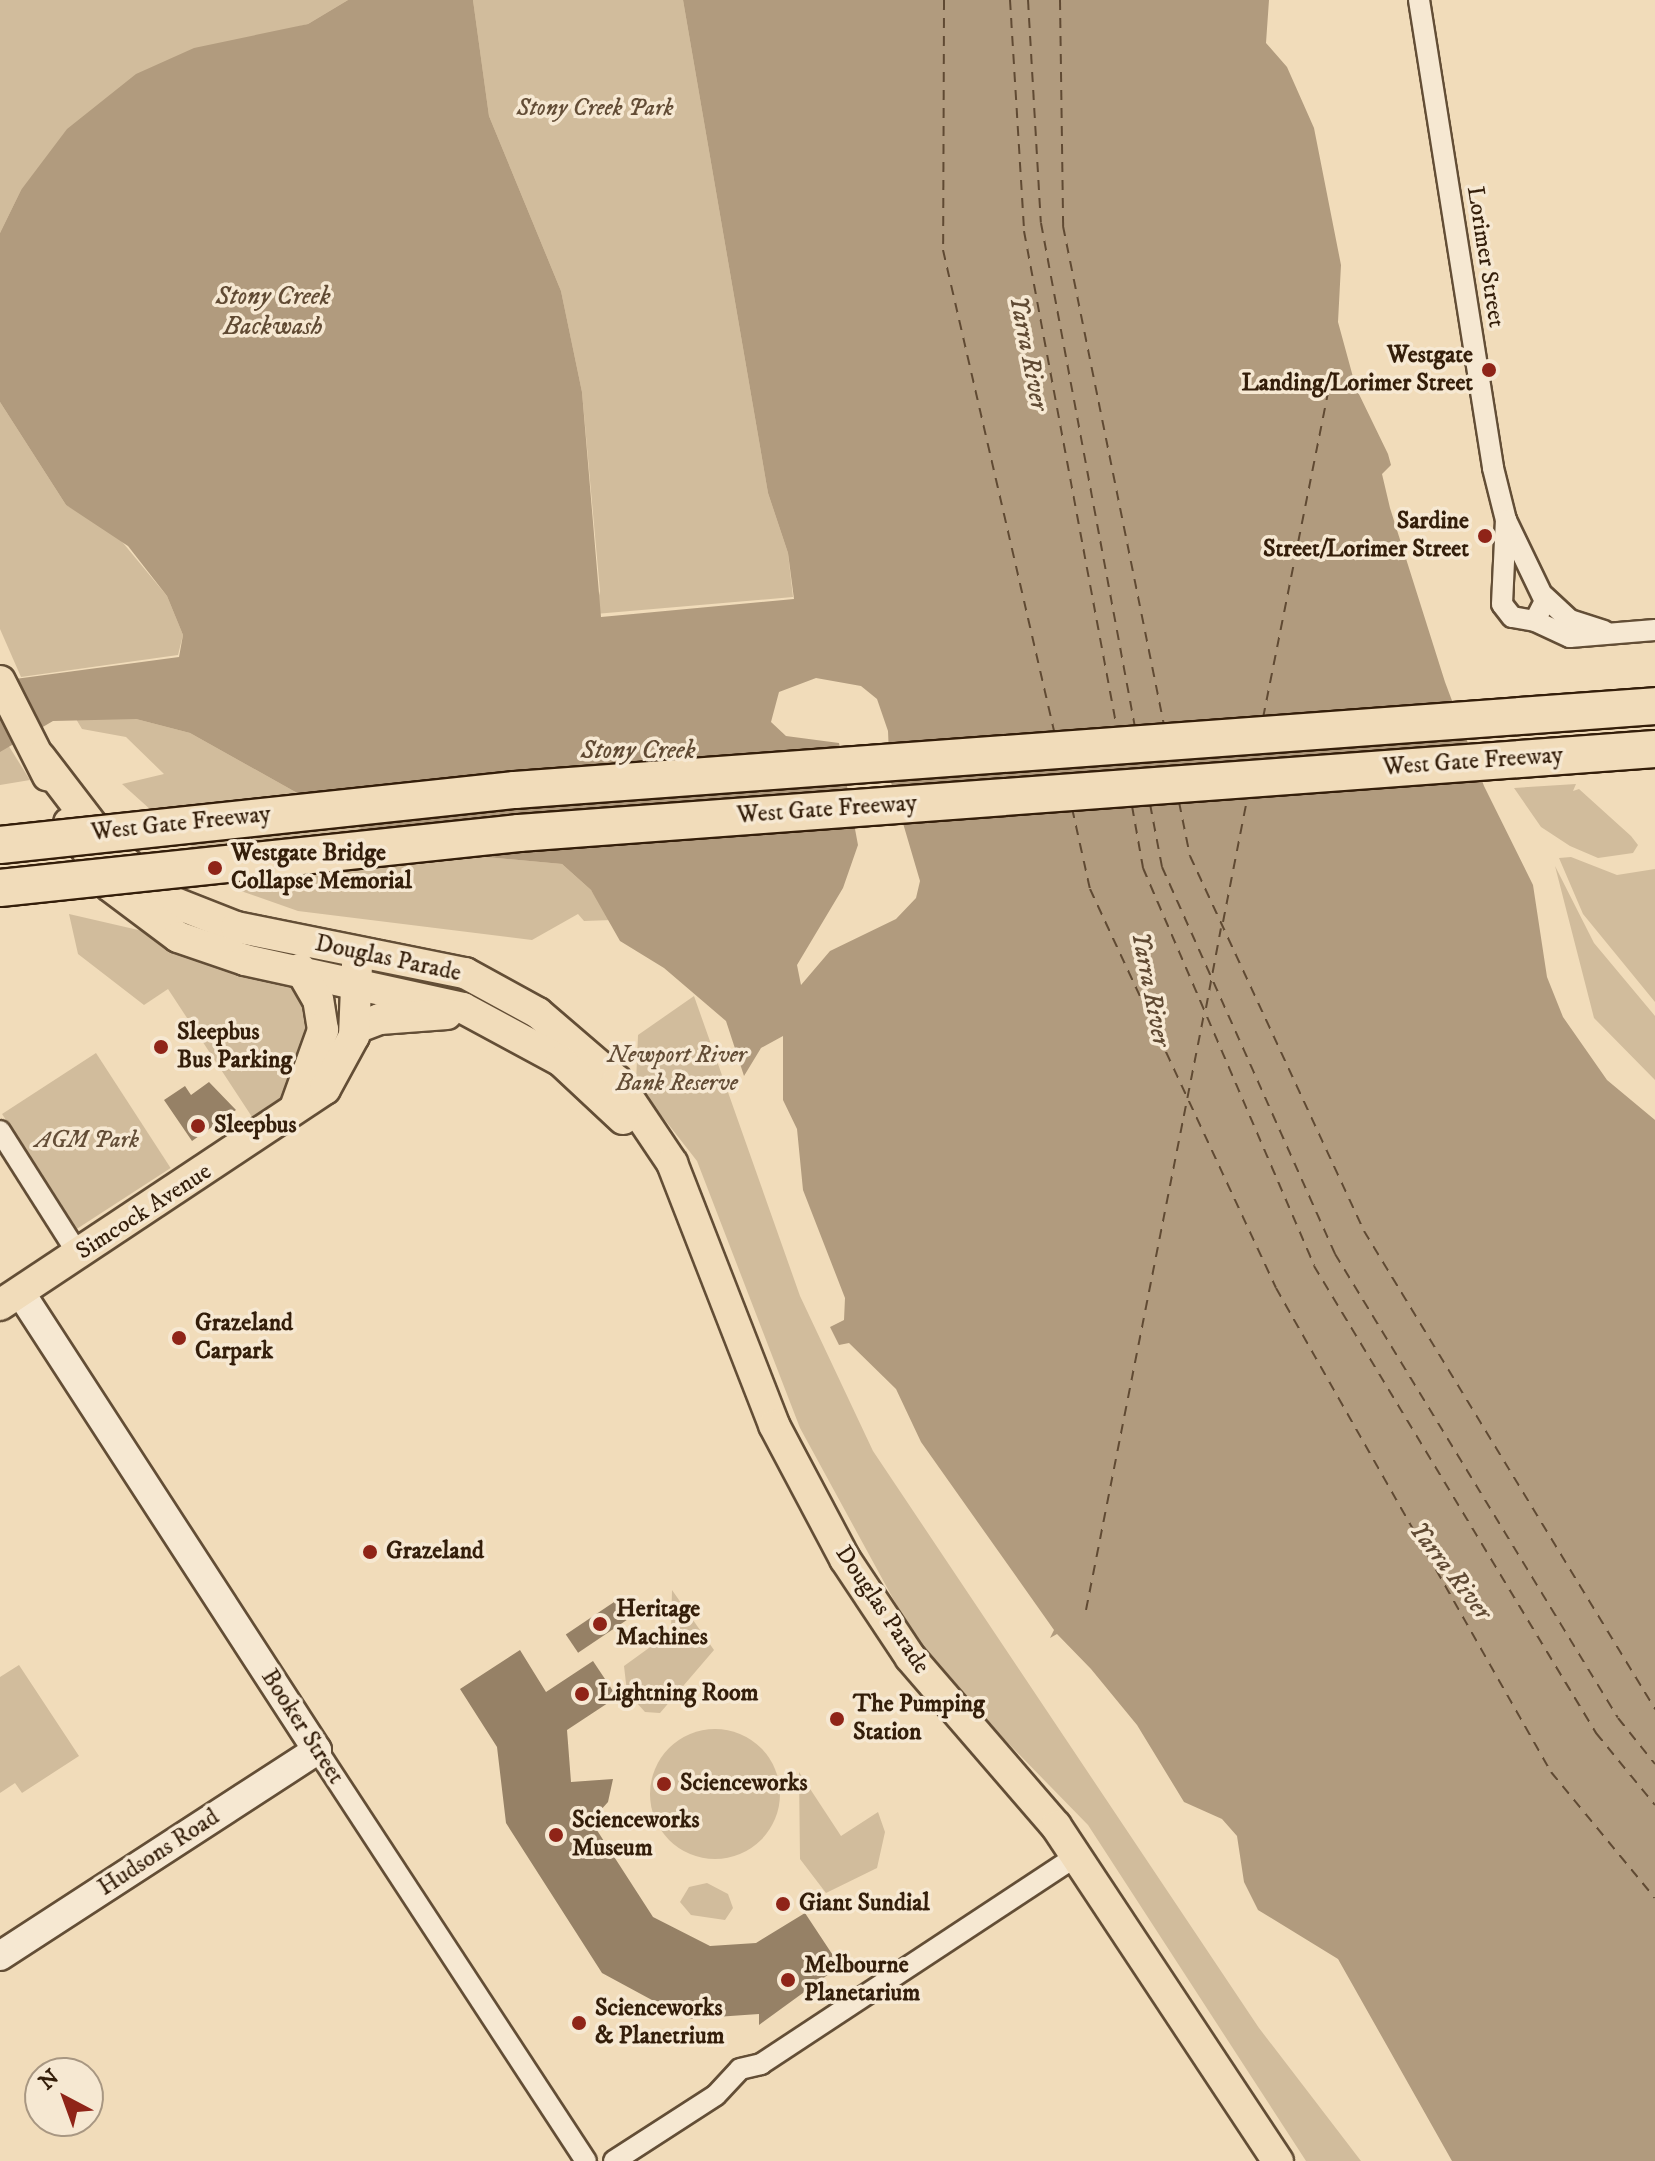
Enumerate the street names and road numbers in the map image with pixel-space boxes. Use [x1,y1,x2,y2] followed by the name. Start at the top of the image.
[1460,184,1510,330] street label: Lorimer Street
[1382,741,1564,783] street label: West Gate Freeway
[736,789,918,831] street label: West Gate Freeway
[90,800,272,848] street label: West Gate Freeway
[312,929,464,989] street label: Douglas Parade
[71,1158,217,1266] street label: Simcock Avenue
[829,1540,935,1680] street label: Douglas Parade
[254,1664,350,1790] street label: Booker Street
[93,1803,225,1903] street label: Hudsons Road

